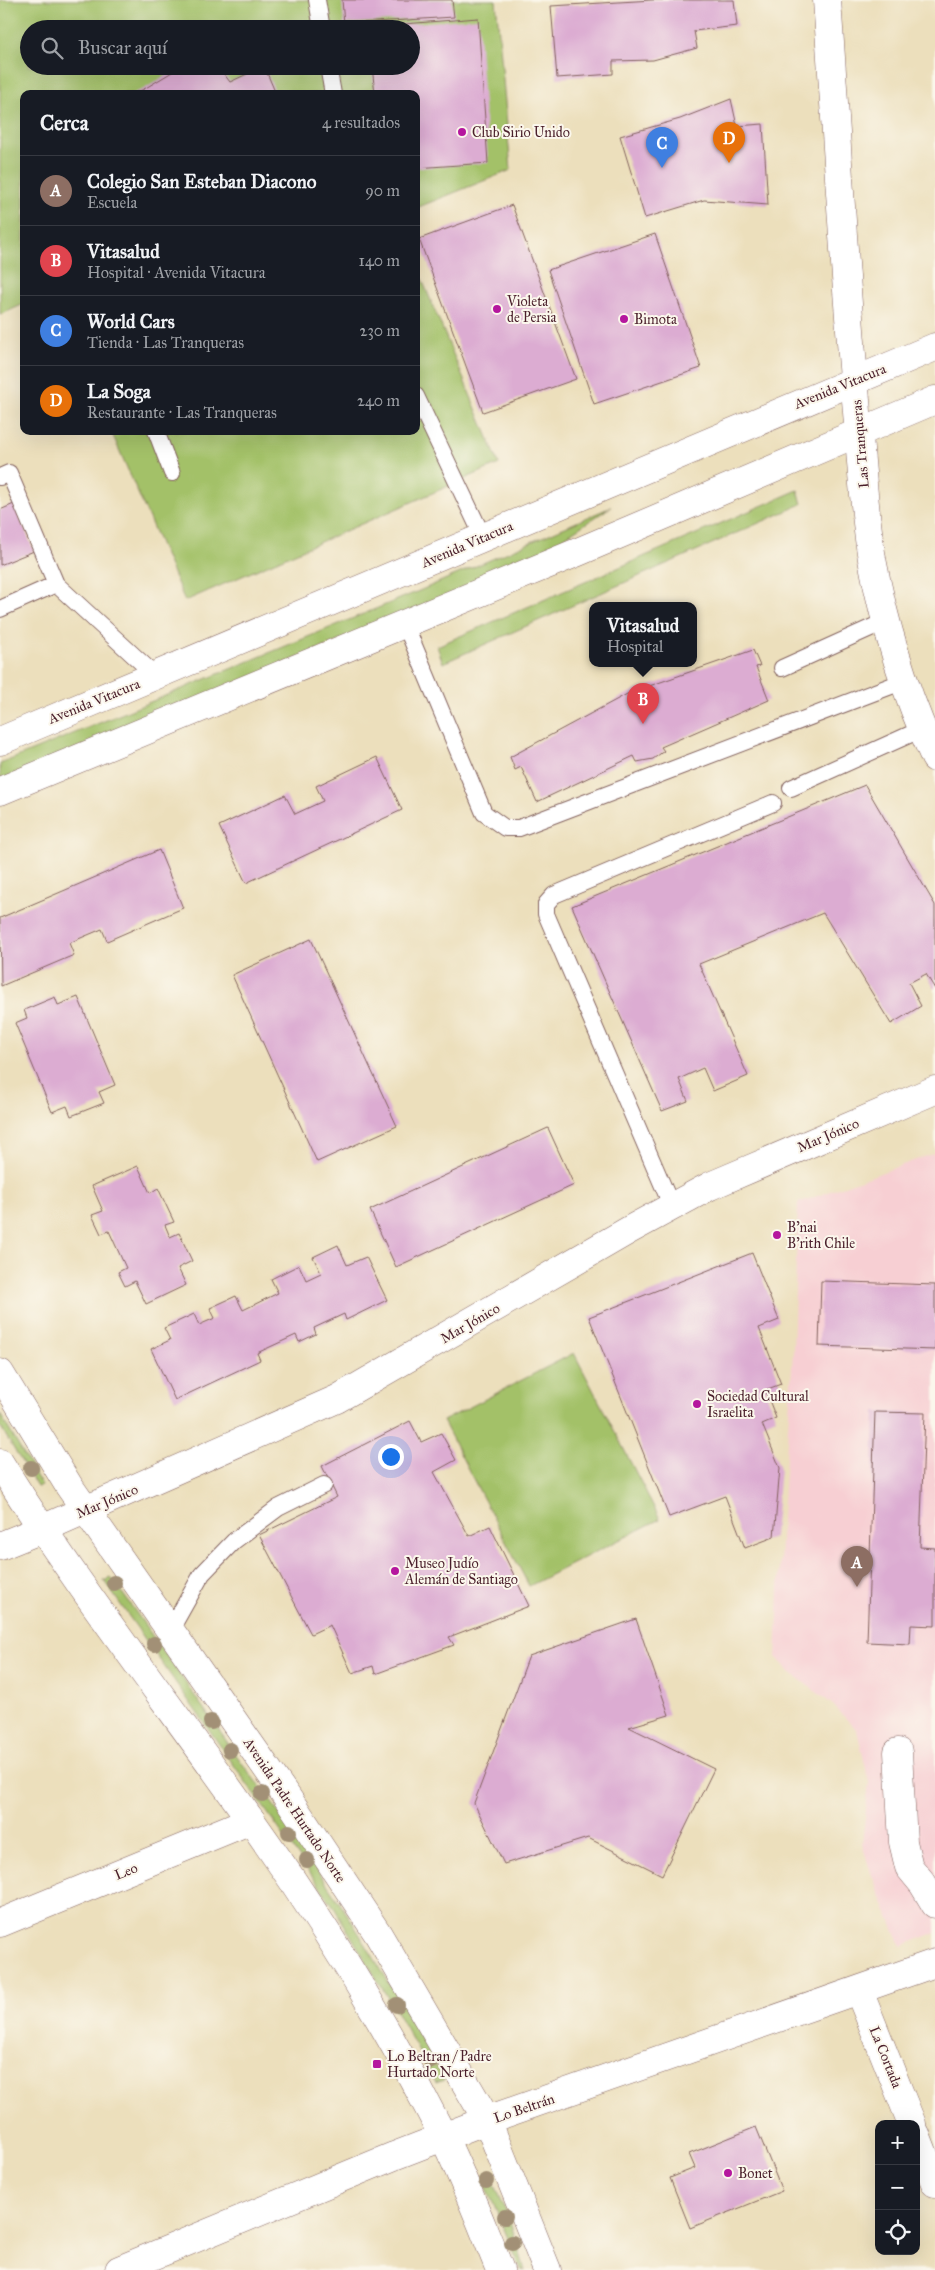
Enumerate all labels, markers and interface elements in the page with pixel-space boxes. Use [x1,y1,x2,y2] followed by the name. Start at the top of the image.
[20,20,420,75] search box
[38,34,66,62] icon: search
[78,36,167,59] text: Buscar aquí
[40,110,89,136] text: Cerca
[322,113,400,132] text: 4 resultados
[713,122,745,163] pin: D
[472,124,570,141] place label: Club Sirio Unido
[456,126,468,138] marker: Club Sirio Unido
[646,127,678,168] pin: C
[87,170,316,193] text: Colegio San Esteban Diacono
[51,181,61,200] text: A
[365,181,400,200] text: 90 m
[87,193,137,212] text: Escuela
[87,240,160,263] text: Vitasalud
[51,251,61,270] text: B
[359,251,400,270] text: 140 m
[87,263,266,282] text: Hospital · Avenida Vitacura
[506,293,557,326] place label: Violeta de Persia
[491,303,503,315] marker: Violeta de Persia
[87,310,175,333] text: World Cars
[634,311,677,328] place label: Bimota
[618,313,630,325] marker: Bimota
[51,321,61,340] text: C
[360,321,400,340] text: 230 m
[87,333,244,352] text: Tienda · Las Tranqueras
[791,360,889,413] street label: Avenida Vitacura
[87,380,151,403] text: La Soga
[50,391,62,410] text: D
[357,391,400,410] text: 240 m
[848,399,874,489] street label: Las Tranqueras
[87,403,277,422] text: Restaurante · Las Tranqueras
[418,518,515,572] street label: Avenida Vitacura
[589,602,697,667] popup
[607,614,679,637] text: Vitasalud
[607,637,663,656] text: Hospital
[45,675,143,728] street label: Avenida Vitacura
[627,683,659,724] pin: B
[795,1115,862,1157] street label: Mar Jónico
[787,1219,855,1252] place label: B'nai B'rith Chile
[771,1229,783,1241] marker: B'nai B'rith Chile
[438,1300,503,1348] street label: Mar Jónico
[707,1388,809,1421] place label: Sociedad Cultural Israelita
[691,1398,703,1410] marker: Sociedad Cultural Israelita
[378,1444,404,1470] your location
[74,1481,141,1523] street label: Mar Jónico
[841,1546,873,1587] pin: A
[404,1555,518,1588] place label: Museo Judío Alemán de Santiago
[389,1565,401,1577] marker: Museo Judío Alemán de Santiago
[239,1734,349,1886] street label: Avenida Padre Hurtado Norte
[112,1859,140,1884] street label: Leo
[865,2024,906,2091] street label: La Cortada
[387,2048,492,2081] place label: Lo Beltran / Padre Hurtado Norte
[371,2058,383,2070] marker: Lo Beltran / Padre Hurtado Norte
[492,2090,557,2127] street label: Lo Beltrán
[875,2120,920,2255] map controls
[875,2120,920,2165] button: +
[738,2165,773,2182] place label: Bonet
[875,2165,920,2210] button: −
[722,2167,734,2179] marker: Bonet
[875,2210,920,2255] button: locate

